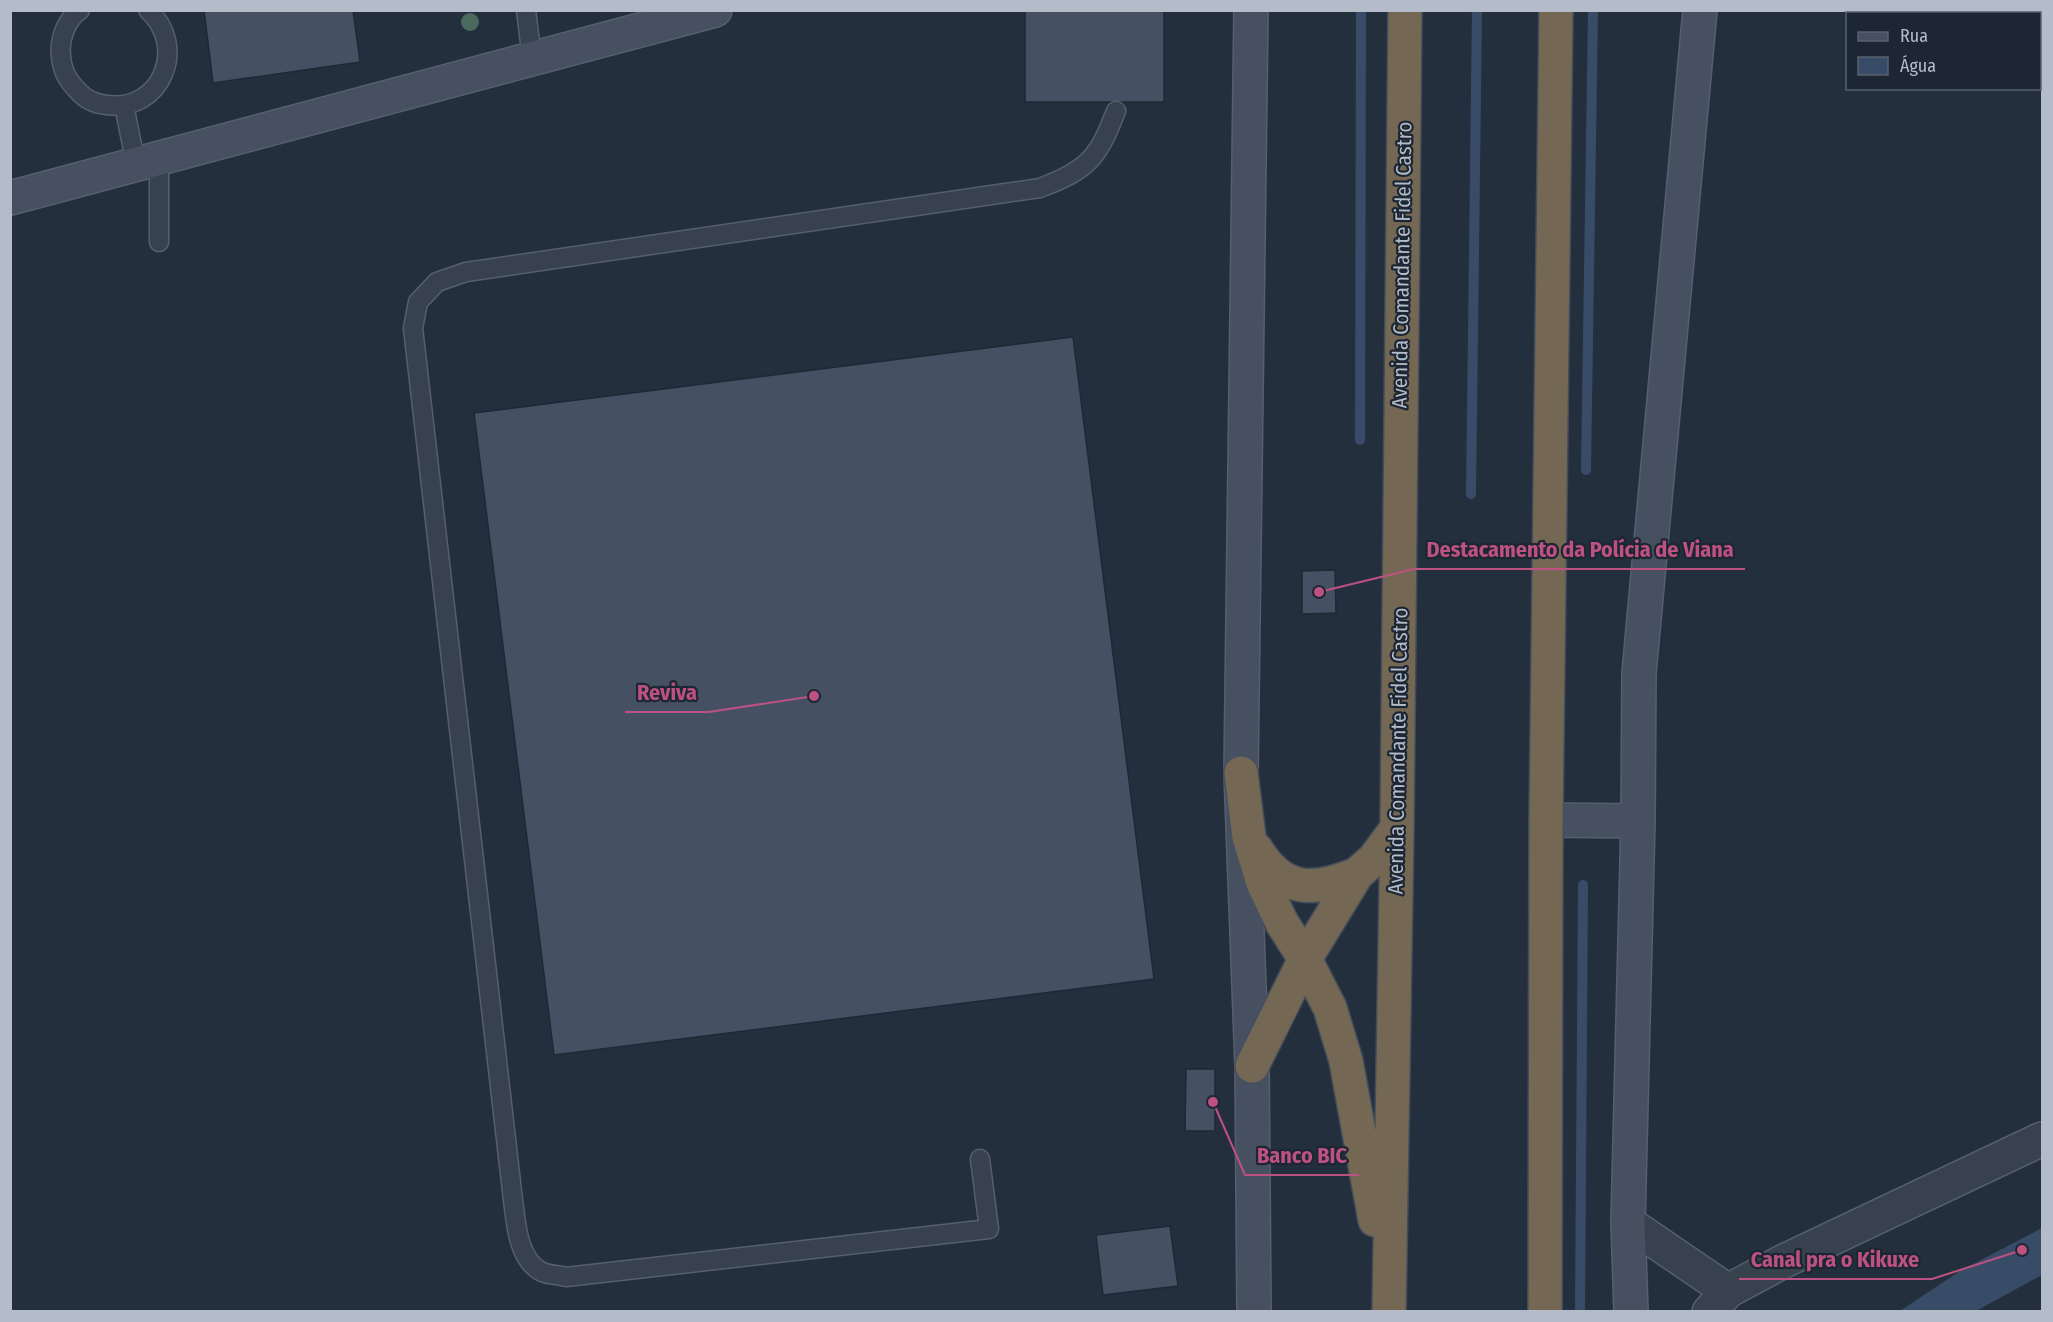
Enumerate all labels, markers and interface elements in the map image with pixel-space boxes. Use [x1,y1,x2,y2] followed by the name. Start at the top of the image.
[1846,12,2041,90] legend
[1900,25,1928,47] text: Rua
[1900,54,1936,77] text: Água
[1386,121,1418,409] street label: Avenida Comandante Fidel Castro
[1414,529,1745,569] callout: Destacamento da Polícia de Viana
[1426,536,1734,563] text: Destacamento da Polícia de Viana
[1382,607,1414,895] street label: Avenida Comandante Fidel Castro
[625,672,709,712] callout: Reviva
[637,679,697,706] text: Reviva
[1245,1135,1359,1175] callout: Banco BIC
[1257,1142,1347,1169] text: Banco BIC
[1739,1239,1932,1279] callout: Canal pra o Kikuxe
[1751,1246,1919,1273] text: Canal pra o Kikuxe

